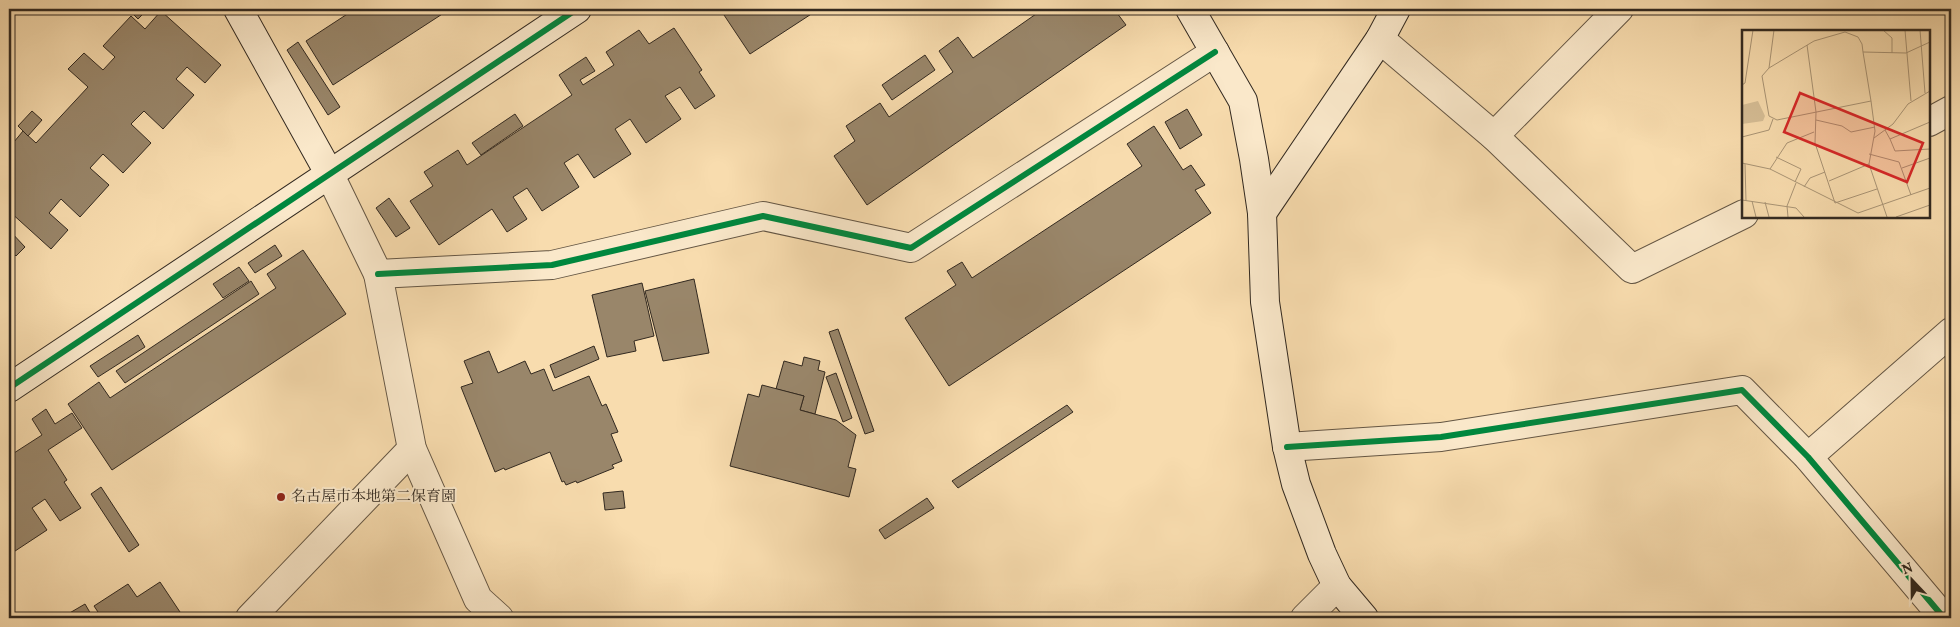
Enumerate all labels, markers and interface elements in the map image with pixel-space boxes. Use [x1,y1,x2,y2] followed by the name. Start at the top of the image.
[1742,30,1930,218] inset map
[291,487,456,508] place label: 名古屋市本地第二保育園
[275,491,287,503] marker: 名古屋市本地第二保育園
[1888,554,1938,604] north arrow
[1899,559,1916,580] text: N

